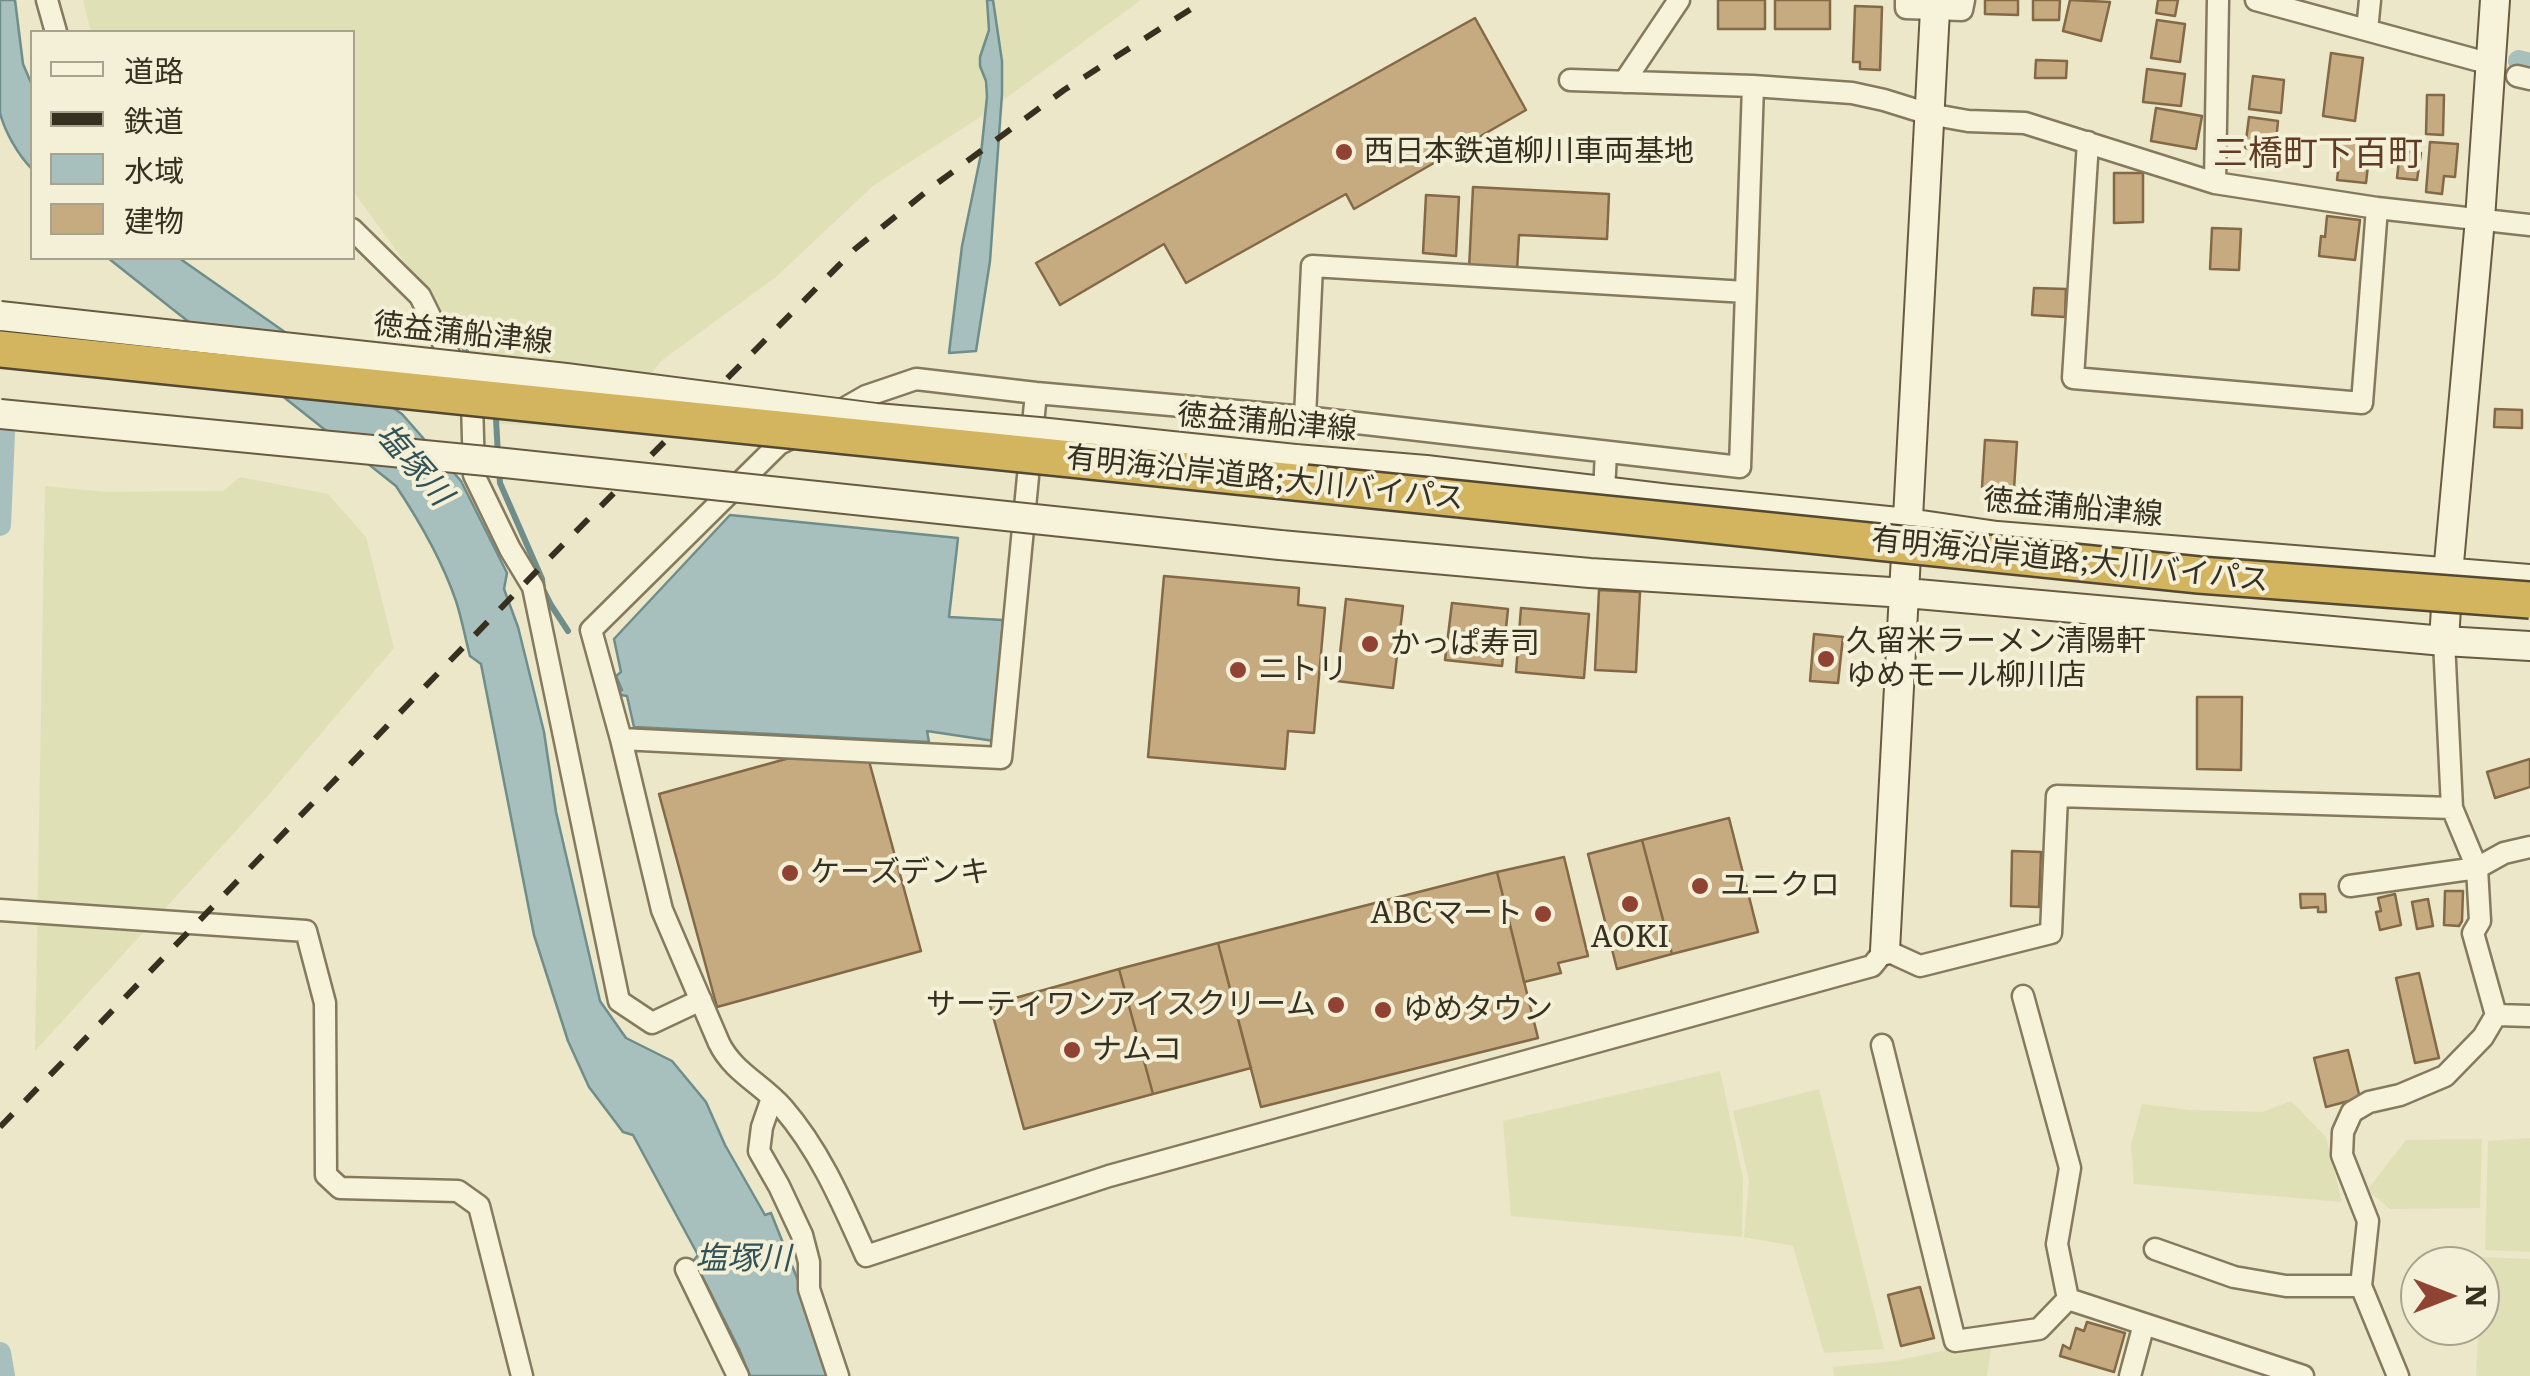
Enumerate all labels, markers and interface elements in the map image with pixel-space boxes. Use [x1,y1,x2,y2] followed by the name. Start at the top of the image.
[30,30,355,260] legend
[124,47,184,91] text: 道路
[124,97,184,141] text: 鉄道
[1364,134,1694,170] place label: 西日本鉄道柳川車両基地
[2213,134,2423,176] district label: 三橋町下百町
[1333,141,1355,163] marker: 西日本鉄道柳川車両基地
[124,147,184,191] text: 水域
[124,197,184,241] text: 建物
[372,307,554,361] street label: 徳益蒲船津線
[1176,397,1358,449] street label: 徳益蒲船津線
[367,416,459,514] water label: 塩塚川
[1064,440,1466,518] street label: 有明海沿岸道路;大川バイパス
[1982,482,2164,534] street label: 徳益蒲船津線
[1869,522,2271,600] street label: 有明海沿岸道路;大川バイパス
[1846,624,2146,694] place label: 久留米ラーメン清陽軒 ゆめモール柳川店
[1390,626,1540,662] place label: かっぱ寿司
[1359,633,1381,655] marker: かっぱ寿司
[1815,648,1837,670] marker: 久留米ラーメン清陽軒 ゆめモール柳川店
[1258,652,1348,688] place label: ニトリ
[1227,659,1249,681] marker: ニトリ
[810,855,990,891] place label: ケーズデンキ
[779,862,801,884] marker: ケーズデンキ
[1720,868,1840,904] place label: ユニクロ
[1689,875,1711,897] marker: ユニクロ
[1619,893,1641,915] marker: AOKI
[1370,896,1523,932] place label: ABCマート
[1532,903,1554,925] marker: ABCマート
[1590,920,1670,956] place label: AOKI
[926,987,1316,1023] place label: サーティワンアイスクリーム
[1403,992,1553,1028] place label: ゆめタウン
[1325,994,1347,1016] marker: サーティワンアイスクリーム
[1372,999,1394,1021] marker: ゆめタウン
[1092,1032,1182,1068] place label: ナムコ
[1061,1039,1083,1061] marker: ナムコ
[695,1241,791,1279] water label: 塩塚川
[2400,1246,2500,1346] north arrow
[2457,1284,2499,1308] text: N

